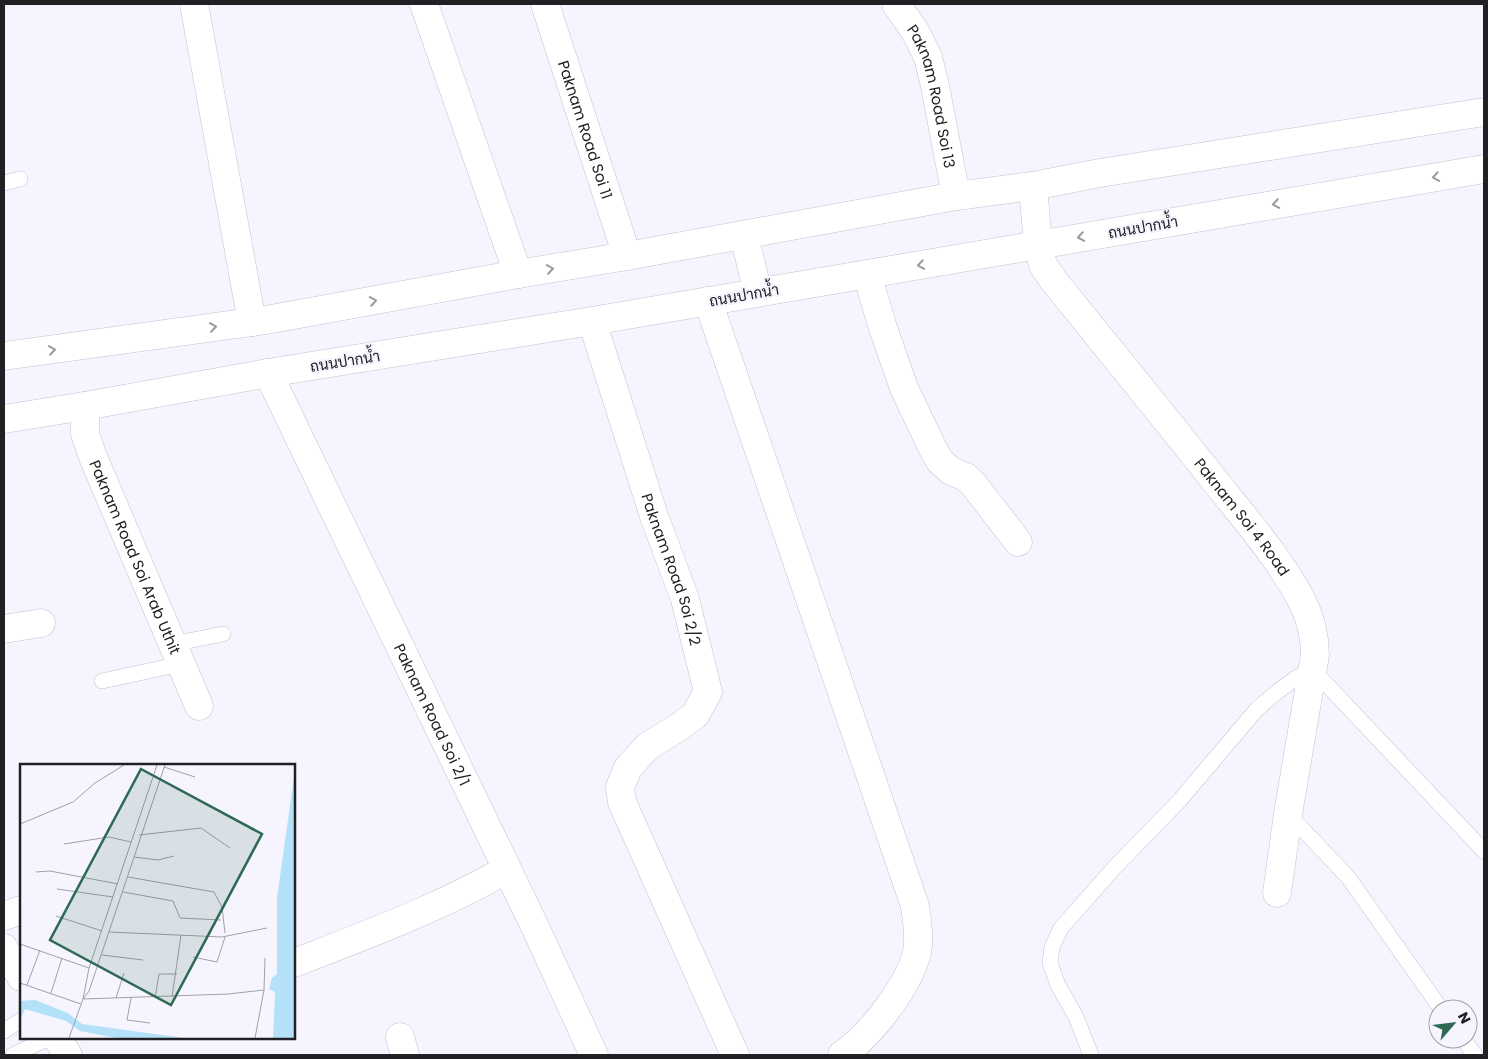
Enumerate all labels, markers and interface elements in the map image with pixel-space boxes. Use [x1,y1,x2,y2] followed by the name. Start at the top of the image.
[903,20,961,170] street label: Paknam Road Soi 13
[553,58,618,202] street label: Paknam Road Soi 11
[1432,172,1441,182] one-way arrow
[1272,199,1280,209] one-way arrow
[1106,209,1179,243] street label: ถนนปากน้ำ
[1077,232,1086,242] one-way arrow
[917,259,925,269] one-way arrow
[546,264,555,274] one-way arrow
[707,277,780,311] street label: ถนนปากน้ำ
[369,296,378,306] one-way arrow
[209,322,217,333] one-way arrow
[308,343,381,377] street label: ถนนปากน้ำ
[48,345,56,356] one-way arrow
[1190,453,1295,580] street label: Paknam Soi 4 Road
[85,457,186,657] street label: Paknam Road Soi Arab Uthit
[637,491,707,648] street label: Paknam Road Soi 2/2
[389,640,476,789] street label: Paknam Road Soi 2/1
[20,764,295,1039] inset map
[1428,999,1478,1049] north arrow
[1453,1009,1476,1027] text: N

